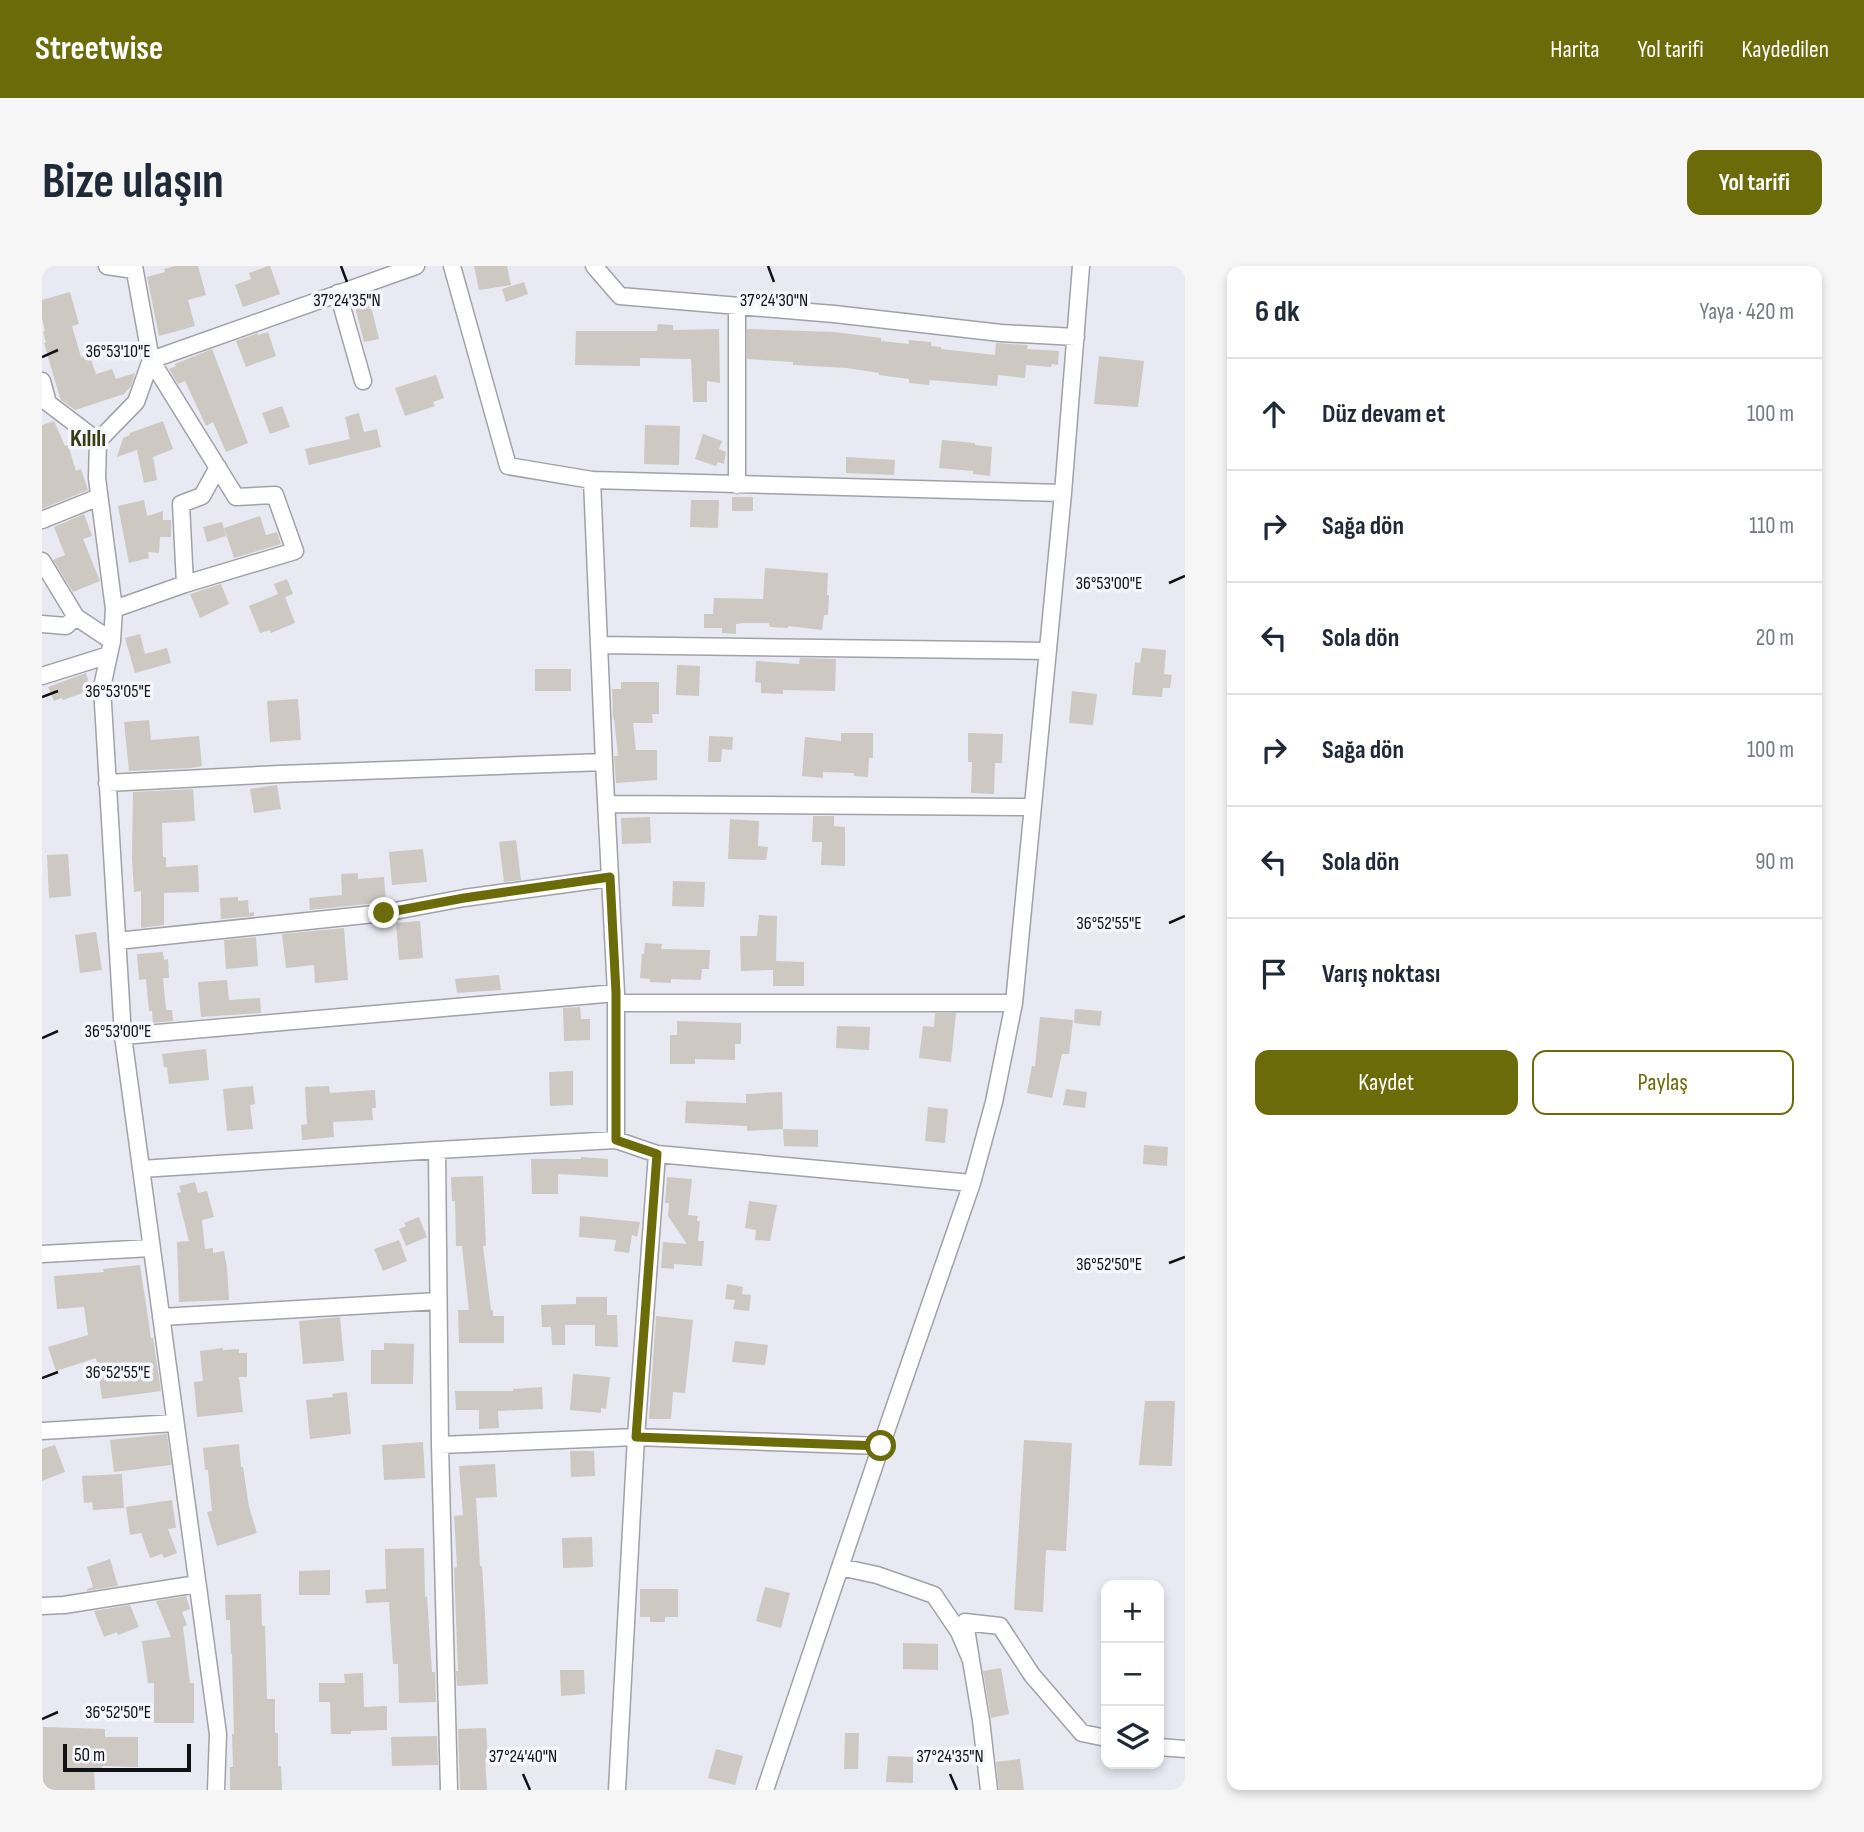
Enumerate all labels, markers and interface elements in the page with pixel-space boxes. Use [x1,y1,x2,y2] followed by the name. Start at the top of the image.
[35,29,163,69] text: Streetwise
[1550,35,1600,64] text: Harita
[1638,35,1704,64] text: Yol tarifi
[1742,35,1829,64] text: Kaydedilen
[1687,150,1822,215] button: Yol tarifi
[42,153,224,212] text: Bize ulaşın
[313,290,381,311] text: 37°24'35"N
[740,290,808,311] text: 37°24'30"N
[1255,294,1300,330] text: 6 dk
[1700,298,1794,326] text: Yaya · 420 m
[85,341,151,362] text: 36°53'10"E
[1255,395,1293,433] icon: ahead
[1322,399,1445,430] text: Düz devam et
[1747,400,1794,428] text: 100 m
[70,424,106,453] district label: Kılılı
[1255,507,1293,545] icon: right
[1322,511,1404,542] text: Sağa dön
[1749,512,1794,540] text: 110 m
[1076,573,1142,594] text: 36°53'00"E
[1255,619,1293,657] icon: left
[1322,623,1399,654] text: Sola dön
[1756,624,1794,652] text: 20 m
[85,681,151,702] text: 36°53'05"E
[1255,731,1293,769] icon: right
[1322,735,1404,766] text: Sağa dön
[1747,736,1794,764] text: 100 m
[1255,843,1293,881] icon: left
[1322,847,1399,878] text: Sola dön
[1755,848,1794,876] text: 90 m
[368,897,399,928] route end
[1076,913,1142,934] text: 36°52'55"E
[1255,955,1293,993] icon: arrive
[1322,959,1440,990] text: Varış noktası
[85,1021,151,1042] text: 36°53'00"E
[1255,1050,1518,1115] button: Kaydet
[1532,1050,1794,1115] button: Paylaş
[1076,1254,1142,1275] text: 36°52'50"E
[85,1362,151,1383] text: 36°52'55"E
[865,1430,896,1461] route start
[1101,1580,1164,1769] map controls
[1101,1580,1164,1643] button: +
[1101,1643,1164,1706] button: −
[85,1702,151,1723] text: 36°52'50"E
[1101,1706,1164,1769] button: layers
[63,1741,191,1773] scale bar
[74,1744,105,1767] text: 50 m
[489,1746,557,1767] text: 37°24'40"N
[916,1746,984,1767] text: 37°24'35"N

